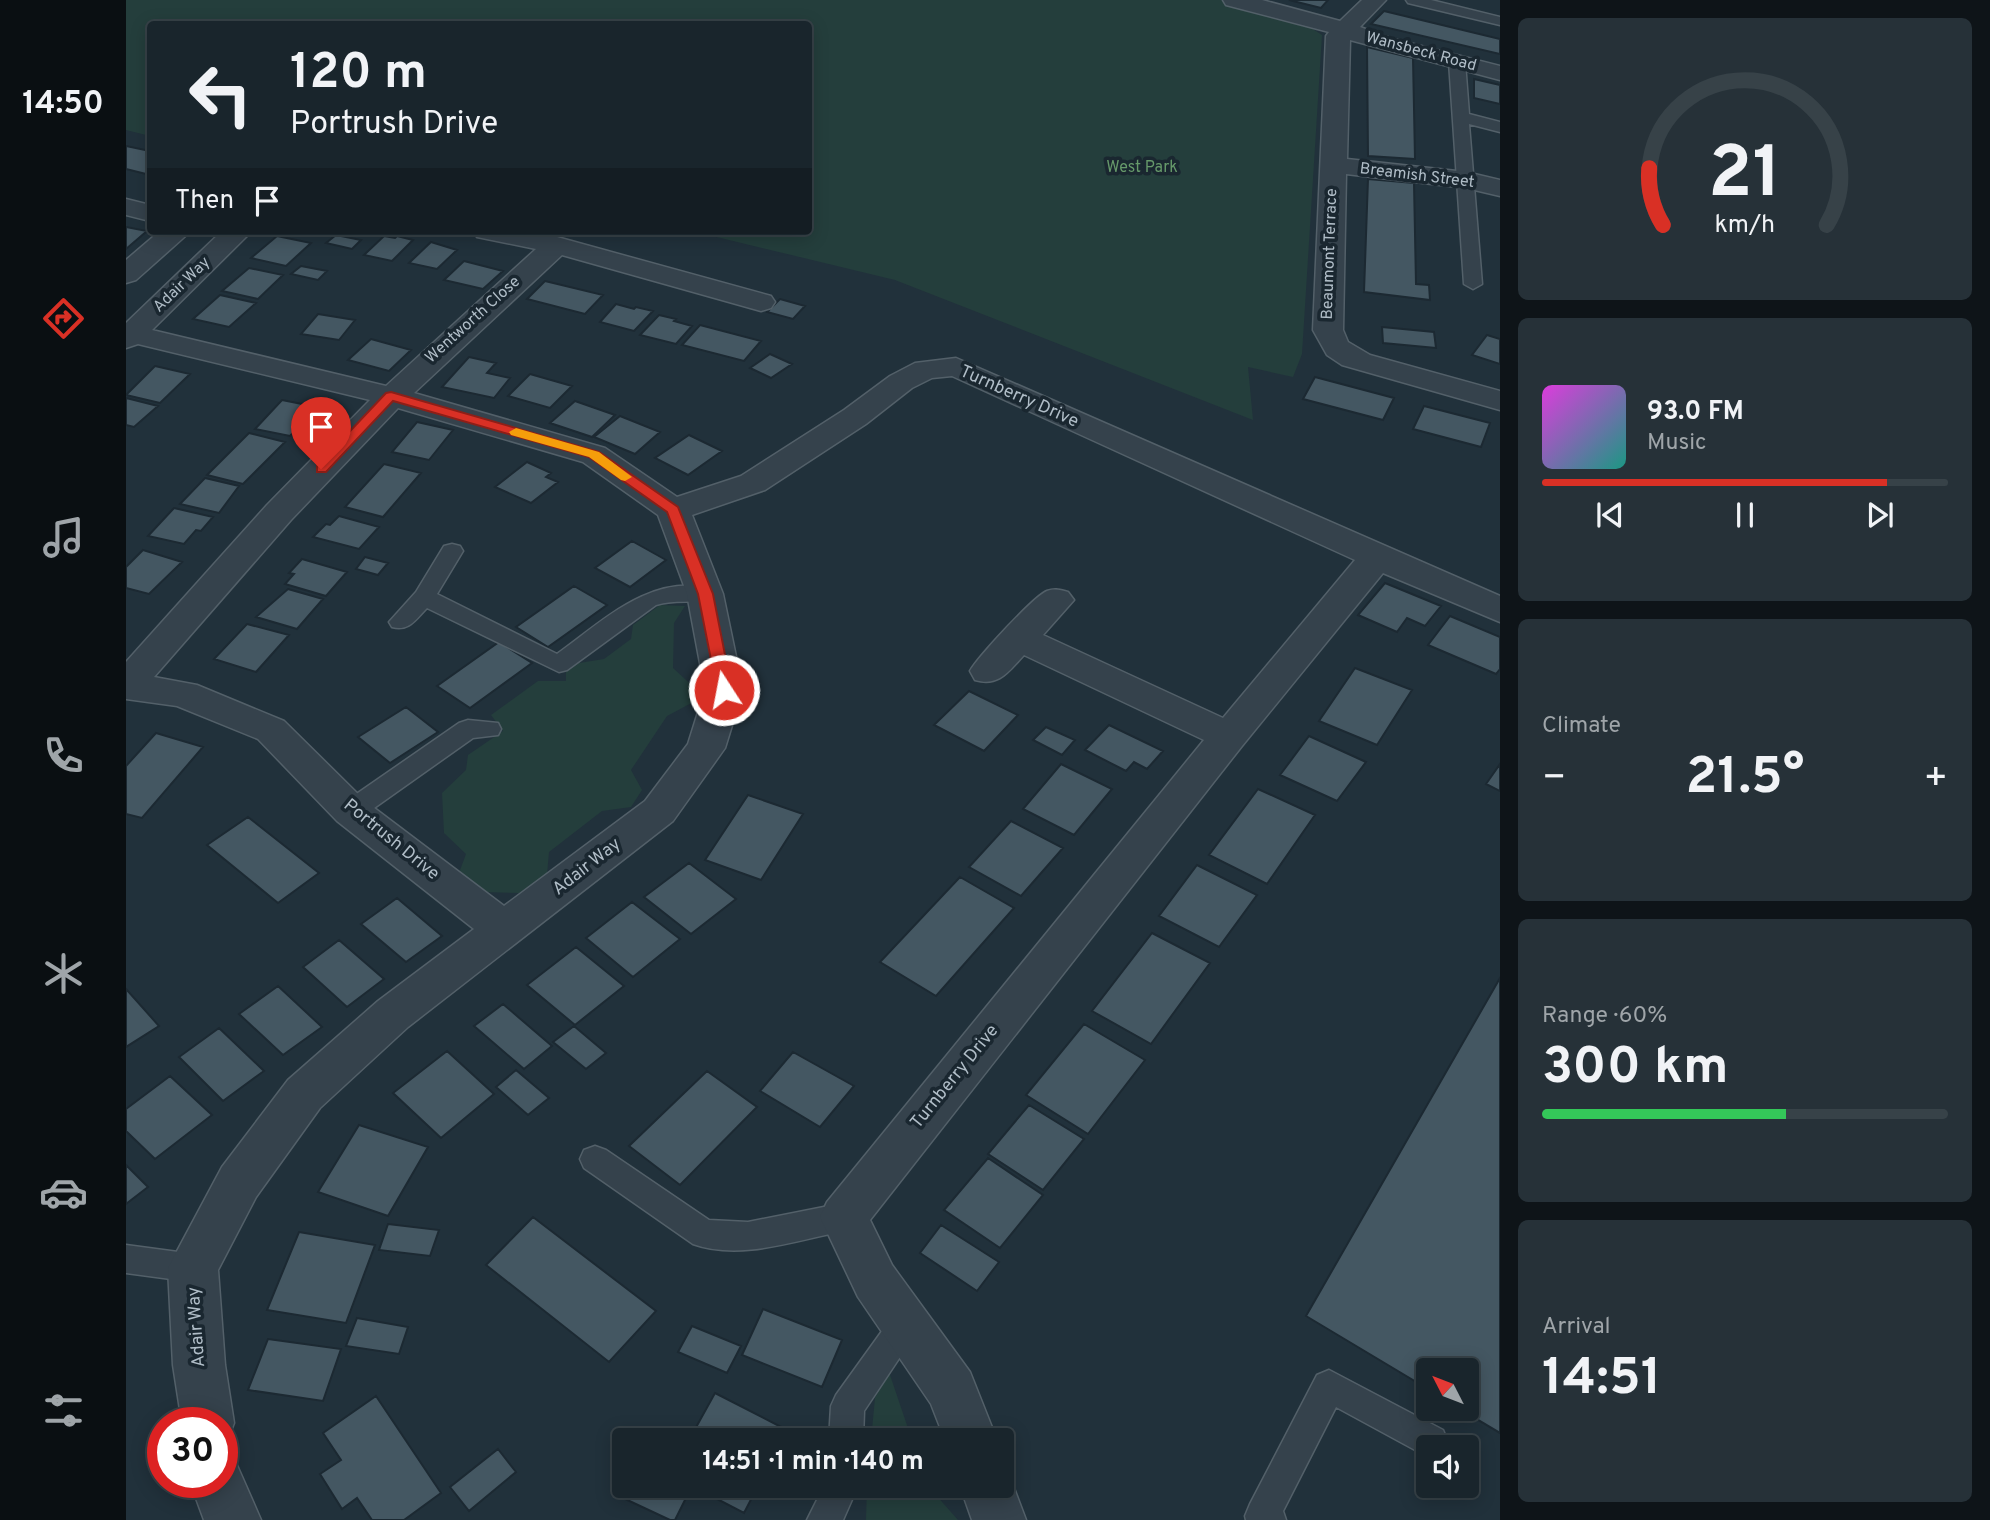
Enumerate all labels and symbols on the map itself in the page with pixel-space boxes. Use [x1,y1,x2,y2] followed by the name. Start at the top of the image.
[1364,28,1478,76] street label: Wansbeck Road
[1106,158,1178,178] park label: West Park
[1358,159,1476,193] street label: Breamish Street
[1318,188,1342,320] street label: Beaumont Terrace
[149,253,215,317] street label: Adair Way
[421,272,525,368] street label: Wentworth Close
[956,360,1082,434] street label: Turnberry Drive
[291,397,351,469] pin
[687,653,761,727] position arrow
[338,794,444,886] street label: Portrush Drive
[548,833,626,901] street label: Adair Way
[906,1020,1004,1134] street label: Turnberry Drive
[183,1286,211,1368] street label: Adair Way
[1416,1358,1479,1421] north arrow
[147,1407,238,1498] speed limit sign: 30

